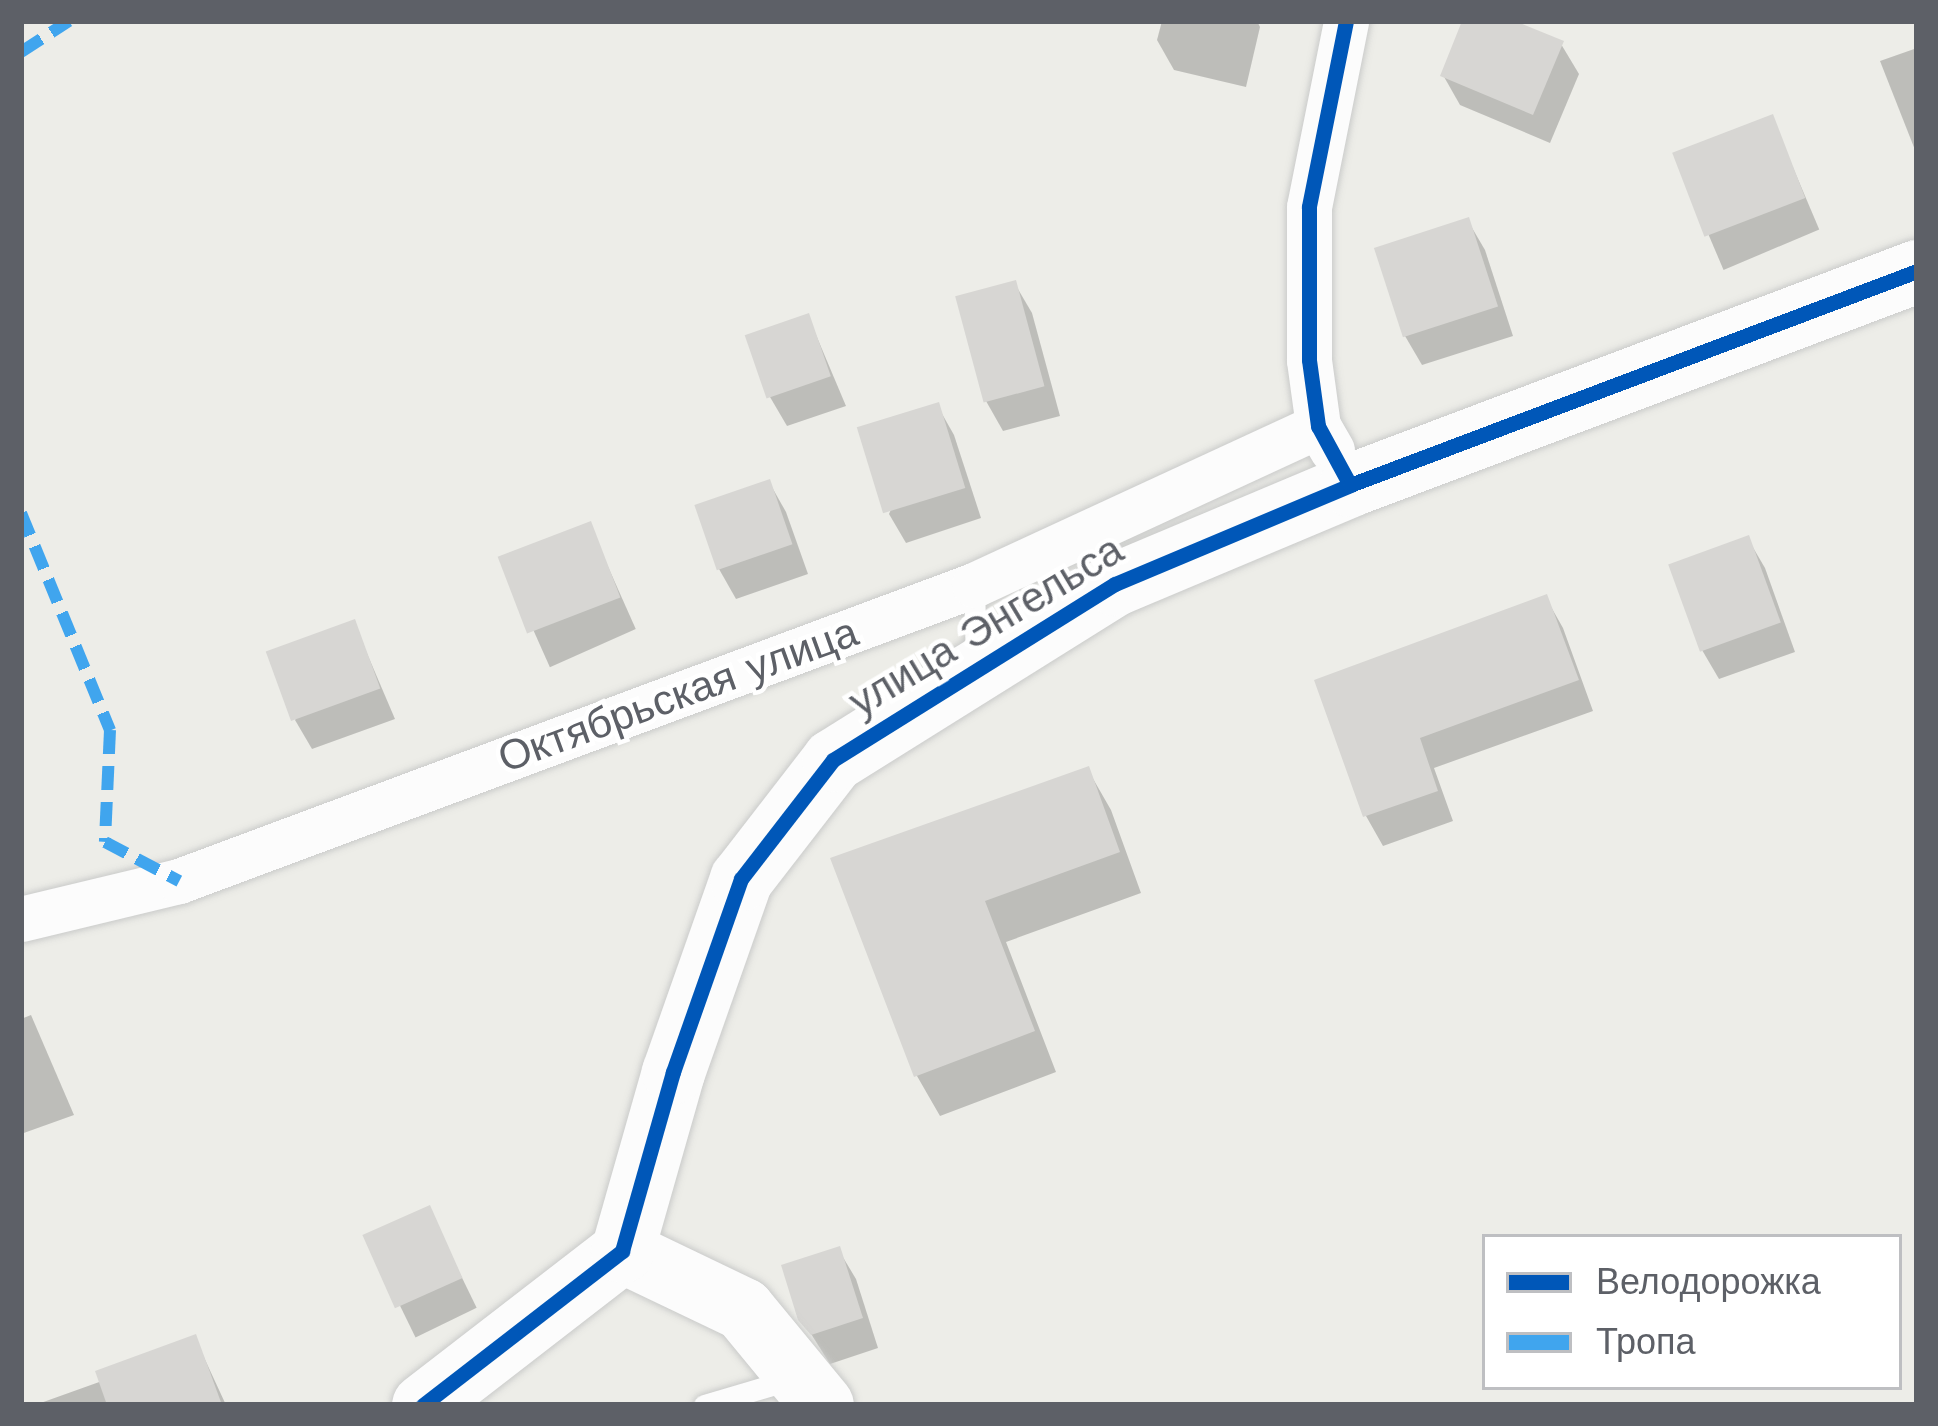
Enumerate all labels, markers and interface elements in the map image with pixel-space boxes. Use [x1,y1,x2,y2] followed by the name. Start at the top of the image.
[840,524,1132,728] street label: улица Энгельса
[491,607,865,783] street label: Октябрьская улица
[1482,1234,1902,1390] legend
[1596,1261,1821,1303] text: Велодорожка
[1596,1321,1696,1363] text: Тропа

